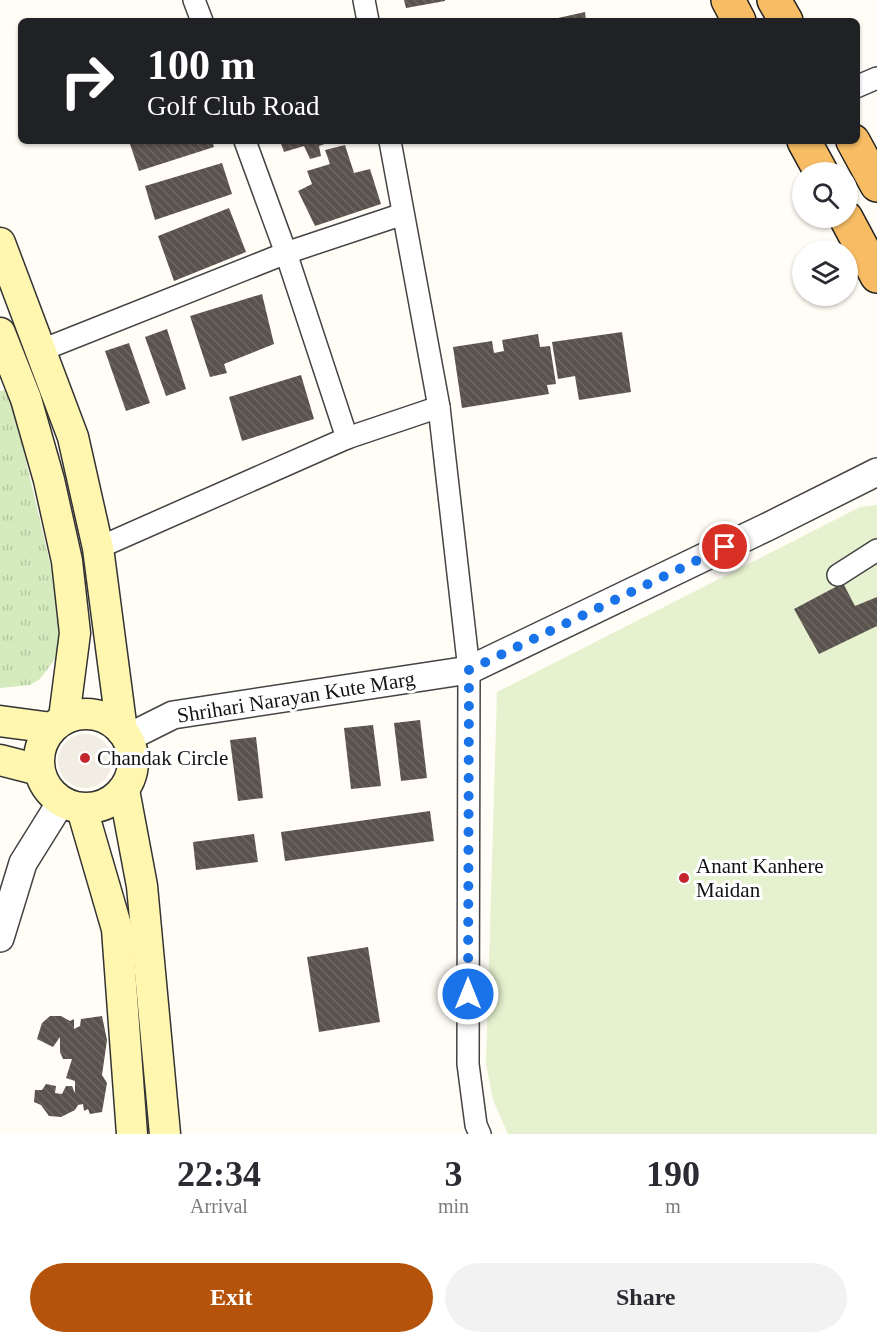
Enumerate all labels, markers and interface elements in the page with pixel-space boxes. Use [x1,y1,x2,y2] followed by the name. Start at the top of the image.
[48,42,126,120] icon: right
[147,42,256,88] text: 100 m
[147,91,320,121] text: Golf Club Road
[792,162,858,306] map controls
[792,162,858,228] button: search
[792,240,858,306] button: layers
[699,521,750,572] pin
[708,530,741,563] icon: arrive
[175,666,417,728] street label: Shrihari Narayan Kute Marg
[97,746,228,770] place label: Chandak Circle
[78,751,92,765] marker: Chandak Circle
[696,854,824,902] place label: Anant Kanhere Maidan
[677,871,691,885] marker: Anant Kanhere Maidan
[436,962,500,1026] position arrow
[177,1154,261,1194] text: 22:34
[445,1154,463,1194] text: 3
[646,1154,700,1194] text: 190
[190,1195,248,1217] text: Arrival
[438,1195,469,1217] text: min
[665,1195,681,1217] text: m
[30,1263,433,1332] button: Exit
[445,1263,847,1332] button: Share

